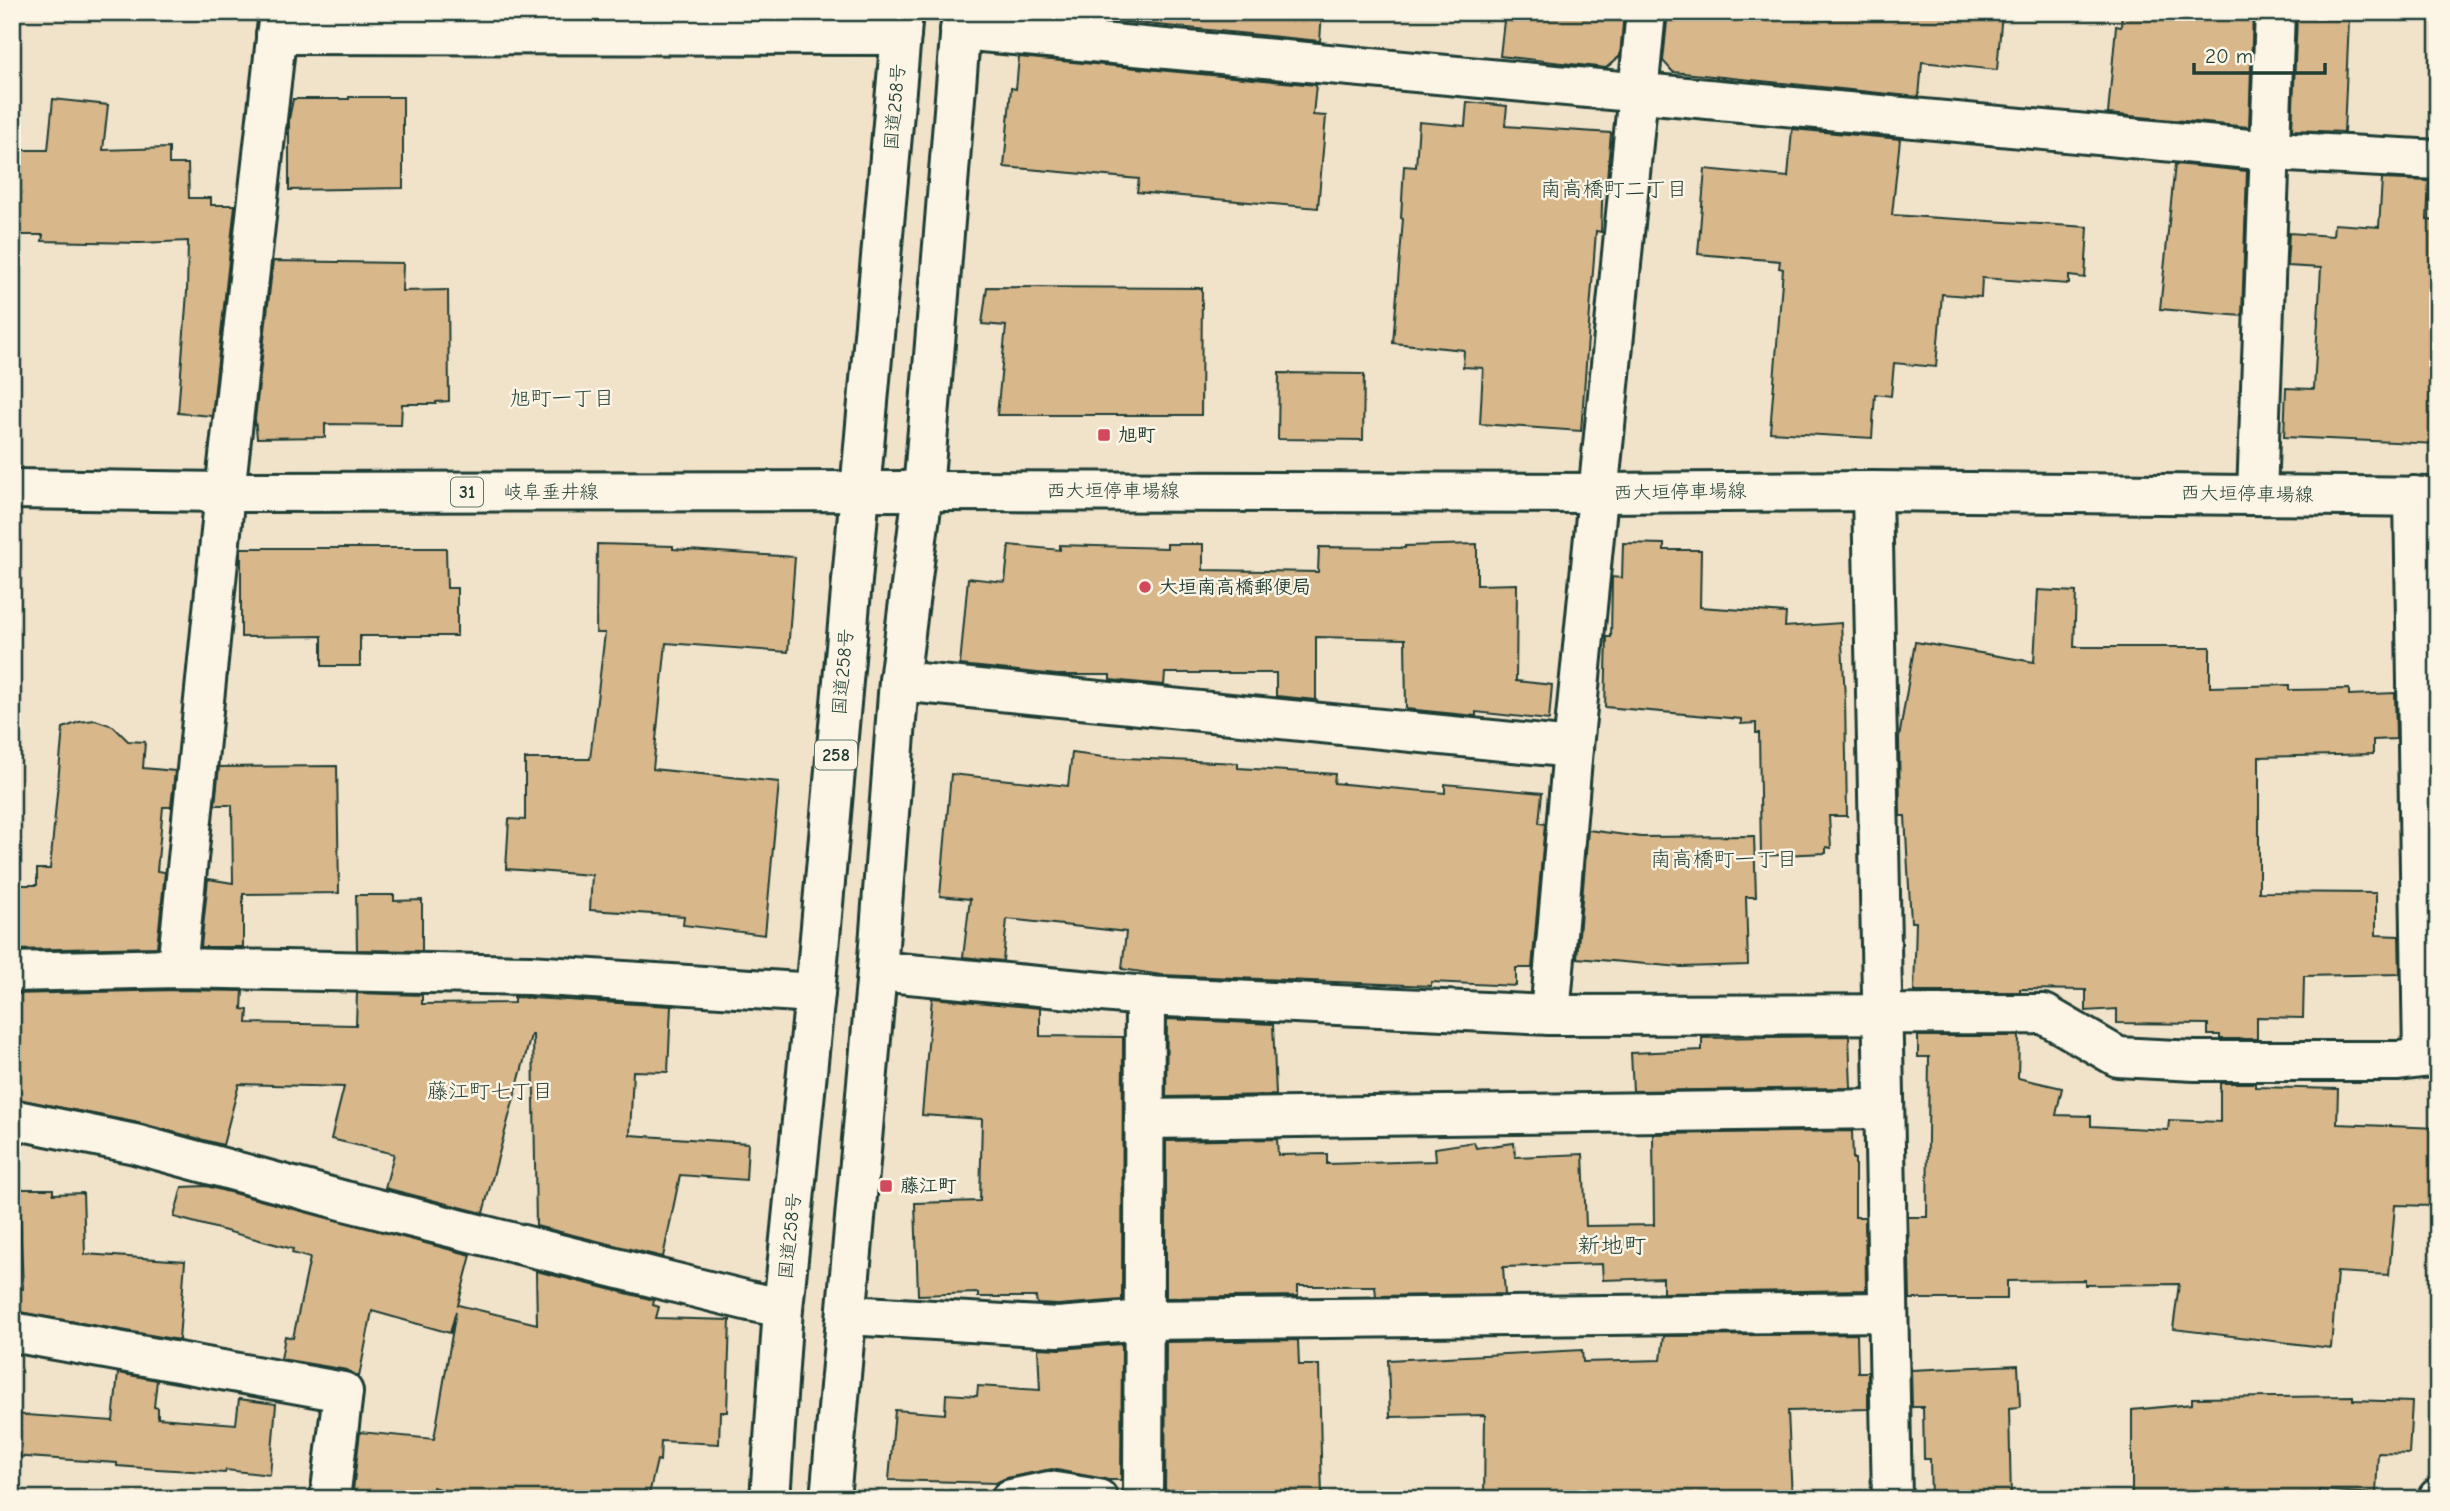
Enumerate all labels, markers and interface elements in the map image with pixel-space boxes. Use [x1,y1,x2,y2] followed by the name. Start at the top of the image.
[2194,32,2326,76] scale bar
[2205,44,2253,68] text: 20 m
[880,63,910,151] street label: 国道258号
[1541,177,1688,201] district label: 南高橋町二丁目
[510,386,615,410] district label: 旭町一丁目
[1118,424,1156,446] place label: 旭町
[1096,427,1112,443] marker: 旭町
[451,478,483,506] road number: 31
[1046,480,1180,502] street label: 西大垣停車場線
[1613,480,1747,504] street label: 西大垣停車場線
[503,481,599,503] street label: 岐阜垂井線
[2180,482,2314,506] street label: 西大垣停車場線
[1159,576,1311,598] place label: 大垣南高橋郵便局
[1137,579,1153,595] marker: 大垣南高橋郵便局
[828,628,858,716] street label: 国道258号
[815,740,857,770] road number: 258
[1651,847,1798,871] district label: 南高橋町一丁目
[427,1079,553,1103] district label: 藤江町七丁目
[900,1175,957,1197] place label: 藤江町
[878,1178,894,1194] marker: 藤江町
[775,1192,805,1280] street label: 国道258号
[1578,1232,1647,1259] district label: 新地町

